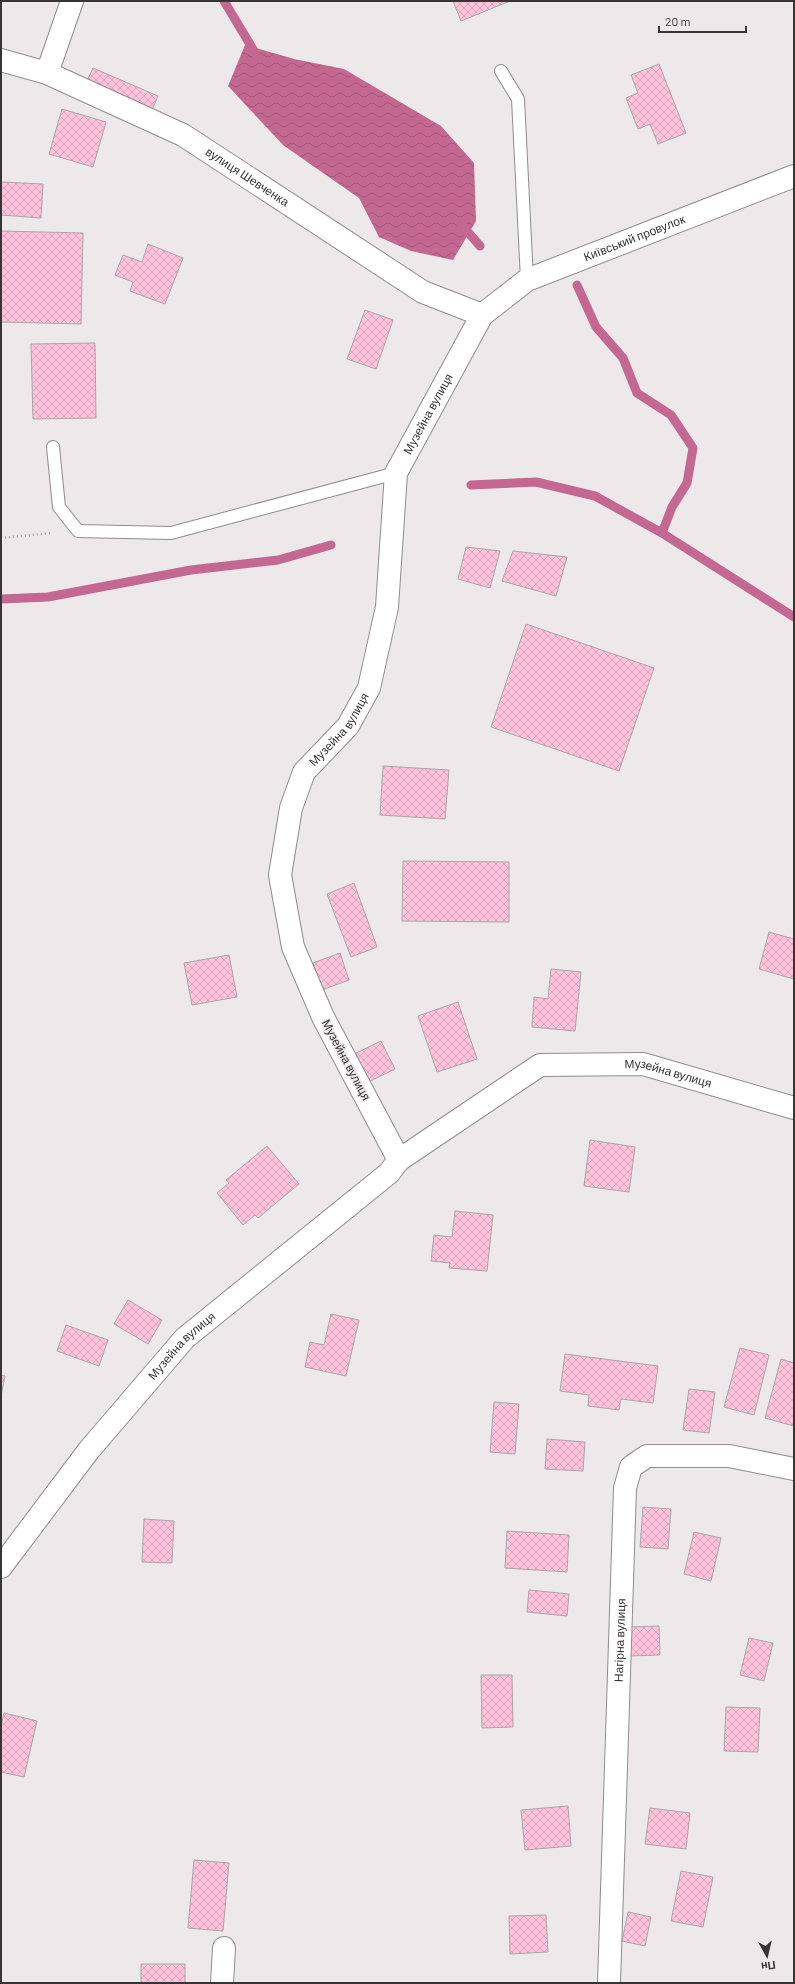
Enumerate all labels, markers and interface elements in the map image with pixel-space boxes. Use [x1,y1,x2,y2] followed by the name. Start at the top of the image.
[659,8,746,34] scale bar
[665,14,691,28] text: 20 m
[203,144,292,209] street label: вулиця Шевченка
[581,211,687,263] street label: Київський провулок
[400,371,455,456] street label: Музейна вулиця
[306,690,371,768] street label: Музейна вулиця
[319,1017,374,1103] street label: Музейна вулиця
[624,1056,713,1090] street label: Музейна вулиця
[145,1309,217,1382] street label: Музейна вулиця
[611,1598,628,1682] street label: Нагірна вулиця
[747,1936,787,1976] north arrow
[760,1959,777,1974] text: Пн

